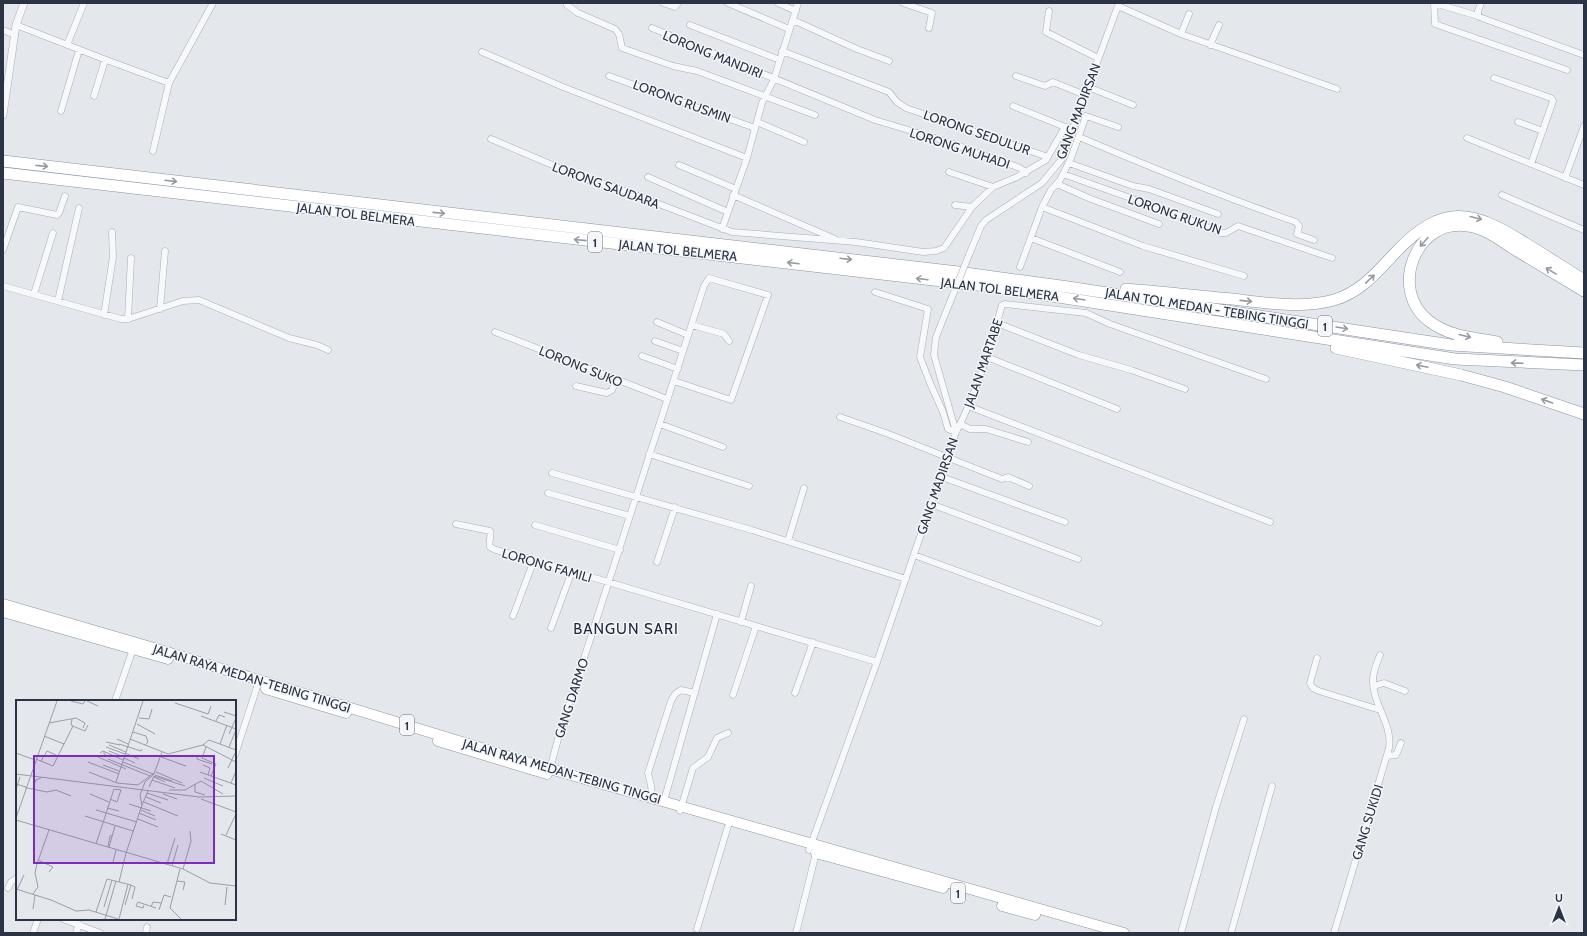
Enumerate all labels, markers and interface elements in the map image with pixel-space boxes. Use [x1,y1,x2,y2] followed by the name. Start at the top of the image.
[661,27,765,81] street label: LORONG MANDIRI
[1052,61,1104,161] street label: GANG MADIRSAN
[631,76,733,126] street label: LORONG RUSMIN
[921,106,1033,158] street label: LORONG SEDULUR
[908,124,1012,172] street label: LORONG MUHADI
[550,158,662,212] street label: LORONG SAUDARA
[35,162,48,170] one-way arrow
[164,177,177,185] one-way arrow
[1126,190,1224,238] street label: LORONG RUKUN
[295,199,416,229] street label: JALAN TOL BELMERA
[432,209,445,217] one-way arrow
[1469,215,1482,223] one-way arrow
[588,232,602,252] road number: 1
[617,236,738,264] street label: JALAN TOL BELMERA
[574,237,587,244] one-way arrow
[1419,237,1428,247] one-way arrow
[839,255,852,263] one-way arrow
[787,259,800,267] one-way arrow
[1545,266,1557,274] one-way arrow
[939,274,1060,304] street label: JALAN TOL BELMERA
[1365,274,1375,284] one-way arrow
[916,275,929,283] one-way arrow
[1103,284,1310,332] street label: JALAN TOL MEDAN - TEBING TINGGI
[1073,295,1086,303] one-way arrow
[1239,297,1252,304] one-way arrow
[960,316,1006,411] street label: JALAN MARTABE
[1318,316,1332,336] road number: 1
[1335,325,1348,333] one-way arrow
[1459,333,1472,341] one-way arrow
[537,342,625,390] street label: LORONG SUKO
[1511,360,1524,367] one-way arrow
[1416,362,1429,370] one-way arrow
[1541,397,1554,404] one-way arrow
[913,435,961,537] street label: GANG MADIRSAN
[500,545,594,585] street label: LORONG FAMILI
[573,620,679,638] district label: BANGUN SARI
[150,640,353,716] street label: JALAN RAYA MEDAN-TEBING TINGGI
[551,656,591,740] street label: GANG DARMO
[16,700,236,920] inset map
[400,715,414,735] road number: 1
[460,735,663,807] street label: JALAN RAYA MEDAN-TEBING TINGGI
[1348,782,1386,862] street label: GANG SUKIDI
[951,883,965,903] road number: 1
[1539,888,1579,928] north arrow
[1555,891,1563,905] text: U

